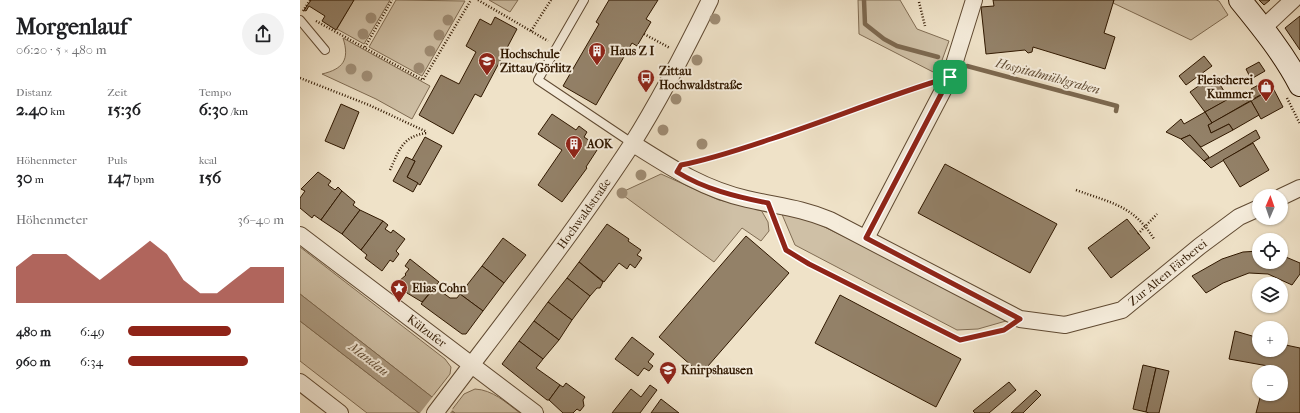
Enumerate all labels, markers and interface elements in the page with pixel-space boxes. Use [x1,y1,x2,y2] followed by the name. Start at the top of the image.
[242,13,284,55] button: share
[16,14,127,40] text: Morgenlauf
[587,41,607,66] building icon: Haus Z I
[16,42,107,57] text: 06:20 · 5 × 480 m
[610,44,654,58] place label: Haus Z I
[500,47,572,75] place label: Hochschule Zittau/Görlitz
[477,51,497,76] school or university icon: Hochschule Zittau/Görlitz
[993,55,1102,97] water label: Hospitalmühlgraben
[933,60,967,94] pin
[659,64,742,92] place label: Zittau Hochwaldstraße
[939,66,961,88] icon: arrive
[636,68,656,93] bus stop icon: Zittau Hochwaldstraße
[1196,73,1254,101] place label: Fleischerei Kummer
[1256,77,1276,102] shop icon: Fleischerei Kummer
[16,86,52,99] text: Distanz
[107,86,127,99] text: Zeit
[199,86,231,99] text: Tempo
[16,99,48,119] text: 2.40
[107,99,141,119] text: 15:36
[199,99,228,119] text: 6:30
[48,105,65,118] text: km
[228,105,248,118] text: /km
[564,134,584,159] building icon: AOK
[586,137,614,151] place label: AOK
[16,154,77,167] text: Höhenmeter
[107,154,127,167] text: Puls
[199,154,217,167] text: kcal
[16,167,32,187] text: 30
[107,167,131,187] text: 147
[199,167,221,187] text: 156
[32,173,44,186] text: m
[131,173,154,186] text: bpm
[554,176,614,252] street label: Hochwaldstraße
[1252,189,1288,225] north arrow
[1252,189,1288,401] map controls
[16,212,88,227] text: Höhenmeter
[238,212,284,227] text: 36–40 m
[1252,233,1288,269] button: locate
[1126,236,1210,309] street label: Zur Alten Färberei
[1252,277,1288,313] button: layers
[389,278,409,303] place icon: Elias Cohn
[412,281,468,295] place label: Elias Cohn
[404,312,450,351] street label: Külzufer
[1252,321,1288,357] button: +
[16,324,51,339] text: 480 m
[80,324,105,339] text: 6:49
[345,338,392,379] water label: Mandau
[16,354,51,369] text: 960 m
[80,354,103,369] text: 6:34
[658,360,678,385] school or university icon: Knirpshausen
[681,363,754,378] place label: Knirpshausen
[1252,365,1288,401] button: −

